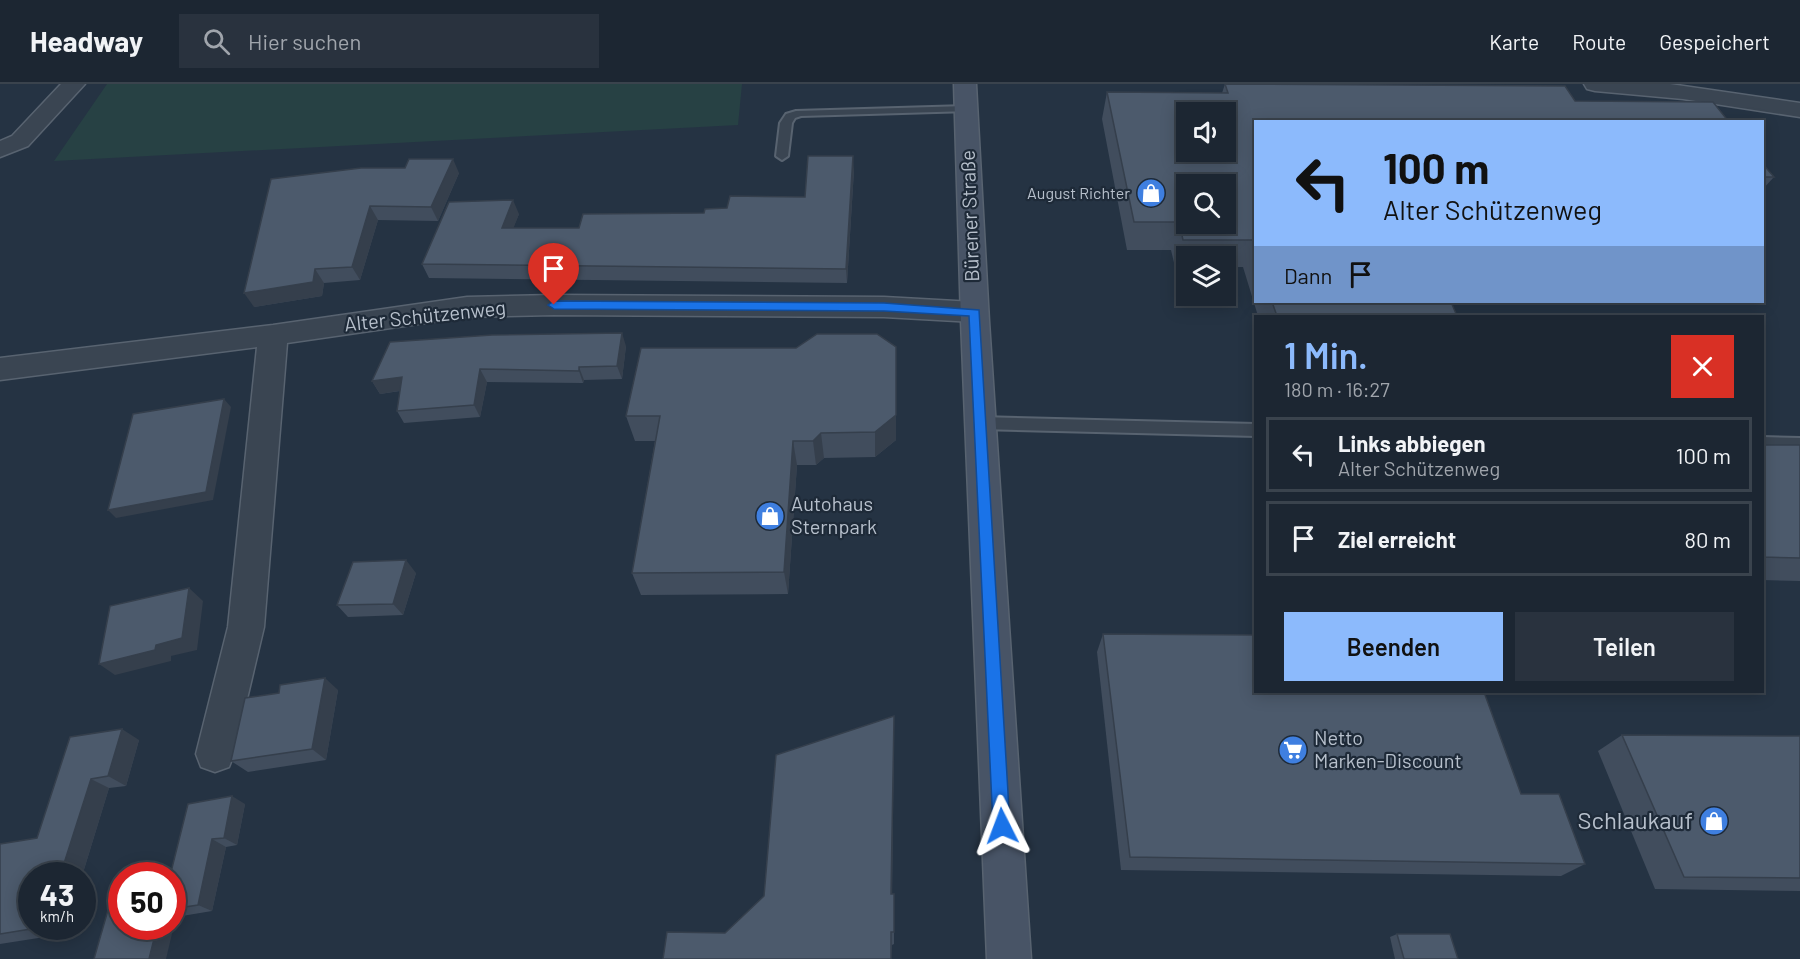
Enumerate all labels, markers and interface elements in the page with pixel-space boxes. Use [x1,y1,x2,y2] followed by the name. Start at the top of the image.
[179,14,599,68] search box
[30,24,143,58] text: Headway
[200,25,233,58] icon: search
[248,28,361,54] text: Hier suchen
[1489,29,1539,54] text: Karte
[1572,29,1626,54] text: Route
[1659,29,1770,54] text: Gespeichert
[1176,102,1236,306] map controls
[1176,102,1236,162] button: sound
[1383,142,1489,192] text: 100 m
[1284,144,1362,222] icon: left
[955,150,983,282] street label: Bürener Straße
[1176,174,1236,234] button: search
[1135,177,1167,209] shop icon: August Richter
[1027,183,1130,202] place label: August Richter
[1383,193,1602,225] text: Alter Schützenweg
[528,243,579,305] pin
[1176,246,1236,306] button: layers
[537,252,570,285] icon: arrive
[1344,258,1377,291] icon: arrive
[1284,262,1332,288] text: Dann
[343,295,507,335] street label: Alter Schützenweg
[1284,333,1368,376] text: 1 Min.
[1671,335,1734,398] button: close
[1284,377,1390,401] text: 180 m · 16:27
[1338,430,1486,456] text: Links abbiegen
[1287,438,1320,471] icon: left
[1676,442,1731,468] text: 100 m
[1338,456,1500,480] text: Alter Schützenweg
[791,491,877,538] place label: Autohaus Sternpark
[754,500,786,532] shop icon: Autohaus Sternpark
[1287,522,1320,555] icon: arrive
[1338,526,1456,552] text: Ziel erreicht
[1685,526,1731,552] text: 80 m
[1284,612,1503,681] button: Beenden
[1515,612,1734,681] button: Teilen
[1314,725,1462,772] place label: Netto Marken-Discount
[1277,734,1309,766] supermarket icon: Netto Marken-Discount
[970,794,1034,858] position arrow
[1577,805,1693,834] place label: Schlaukauf
[1698,805,1730,837] shop icon: Schlaukauf
[108,862,186,940] speed limit sign: 50
[40,876,74,912] text: 43
[40,907,74,925] text: km/h

